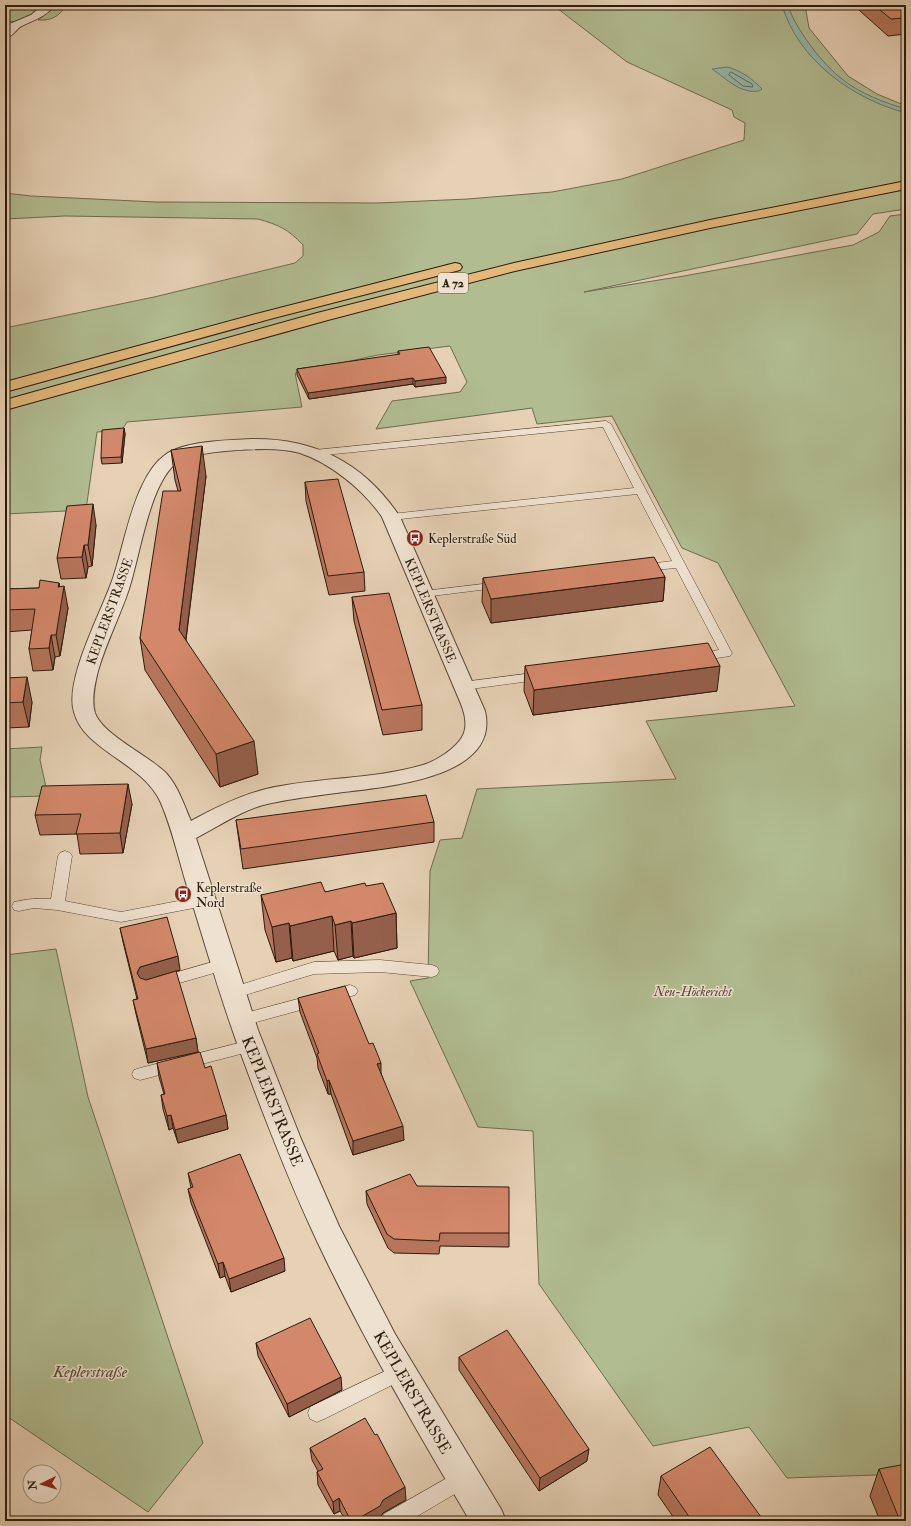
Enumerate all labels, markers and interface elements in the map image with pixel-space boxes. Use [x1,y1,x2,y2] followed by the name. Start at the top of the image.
[438,273,468,293] road number: A 72
[405,528,425,548] bus stop icon: Keplerstraße Süd
[428,531,517,548] place label: Keplerstraße Süd
[83,556,137,667] street label: KEPLERSTRASSE
[401,556,459,665] street label: KEPLERSTRASSE
[196,880,262,911] place label: Keplerstraße Nord
[173,884,193,904] bus stop icon: Keplerstraße Nord
[653,984,733,1000] park label: Neu-Höckericht
[237,1033,307,1169] street label: KEPLERSTRASSE
[369,1328,455,1457] street label: KEPLERSTRASSE
[52,1362,128,1382] park label: Keplerstraße
[22,1464,62,1504] north arrow
[26,1478,40,1491] text: N

